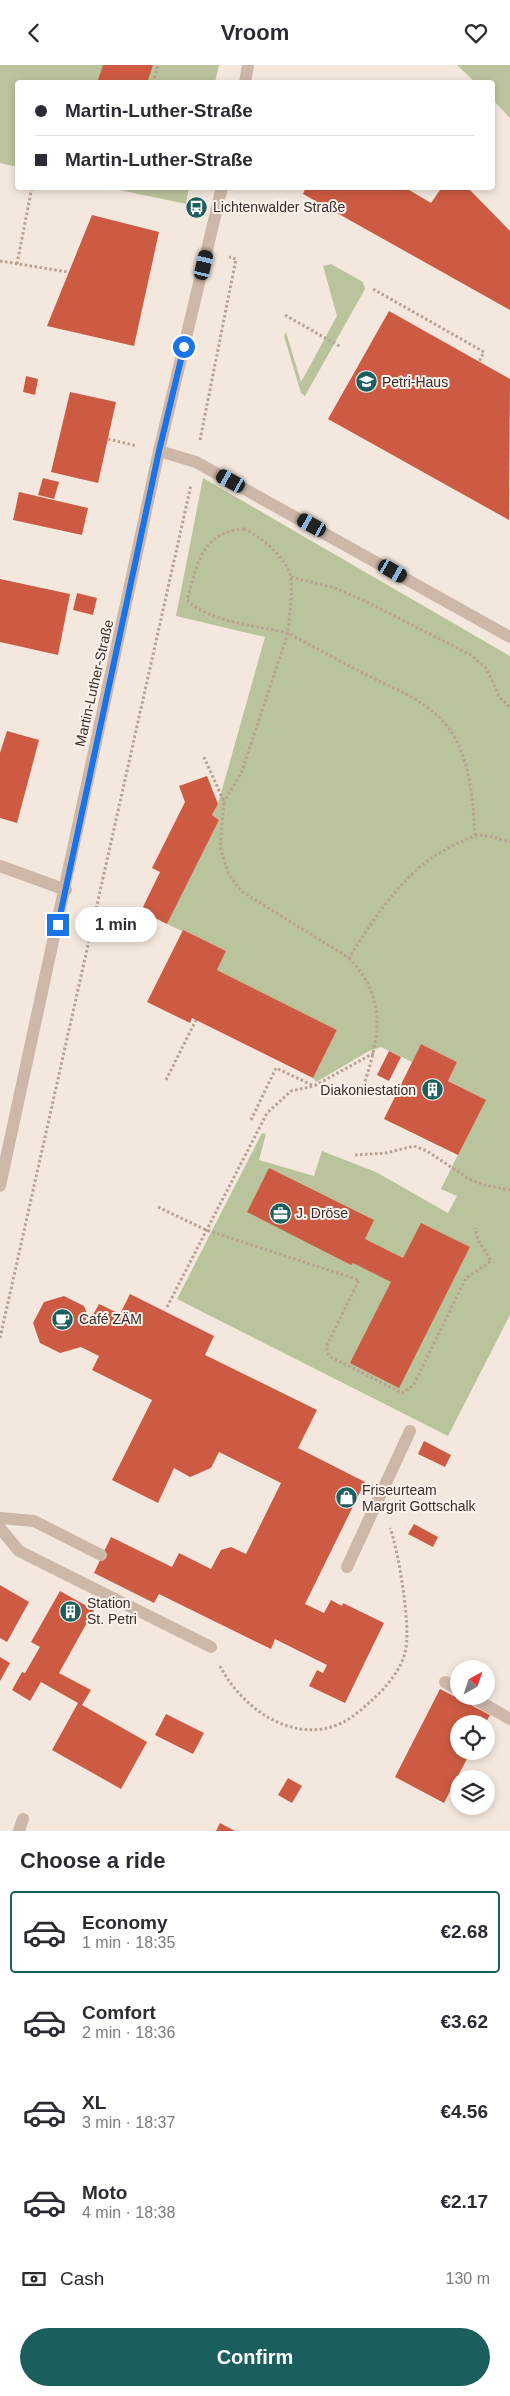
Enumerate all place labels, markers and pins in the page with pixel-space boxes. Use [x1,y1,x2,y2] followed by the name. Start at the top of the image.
[185,195,209,219] bus stop icon: Lichtenwalder Straße
[213,199,346,215] place label: Lichtenwalder Straße
[354,370,378,394] school or university icon: Petri-Haus
[382,374,448,390] place label: Petri-Haus
[420,1078,444,1102] building icon: Diakoniestation
[320,1082,416,1098] place label: Diakoniestation
[268,1201,292,1225] office icon: J. Dröse
[296,1205,348,1221] place label: J. Dröse
[51,1307,75,1331] cafe icon: Café ZÄM
[79,1311,142,1327] place label: Café ZÄM
[362,1482,477,1514] place label: Friseurteam Margrit Gottschalk
[334,1486,358,1510] shop icon: Friseurteam Margrit Gottschalk
[87,1595,137,1627] place label: Station St. Petri
[59,1599,83,1623] building icon: Station St. Petri

